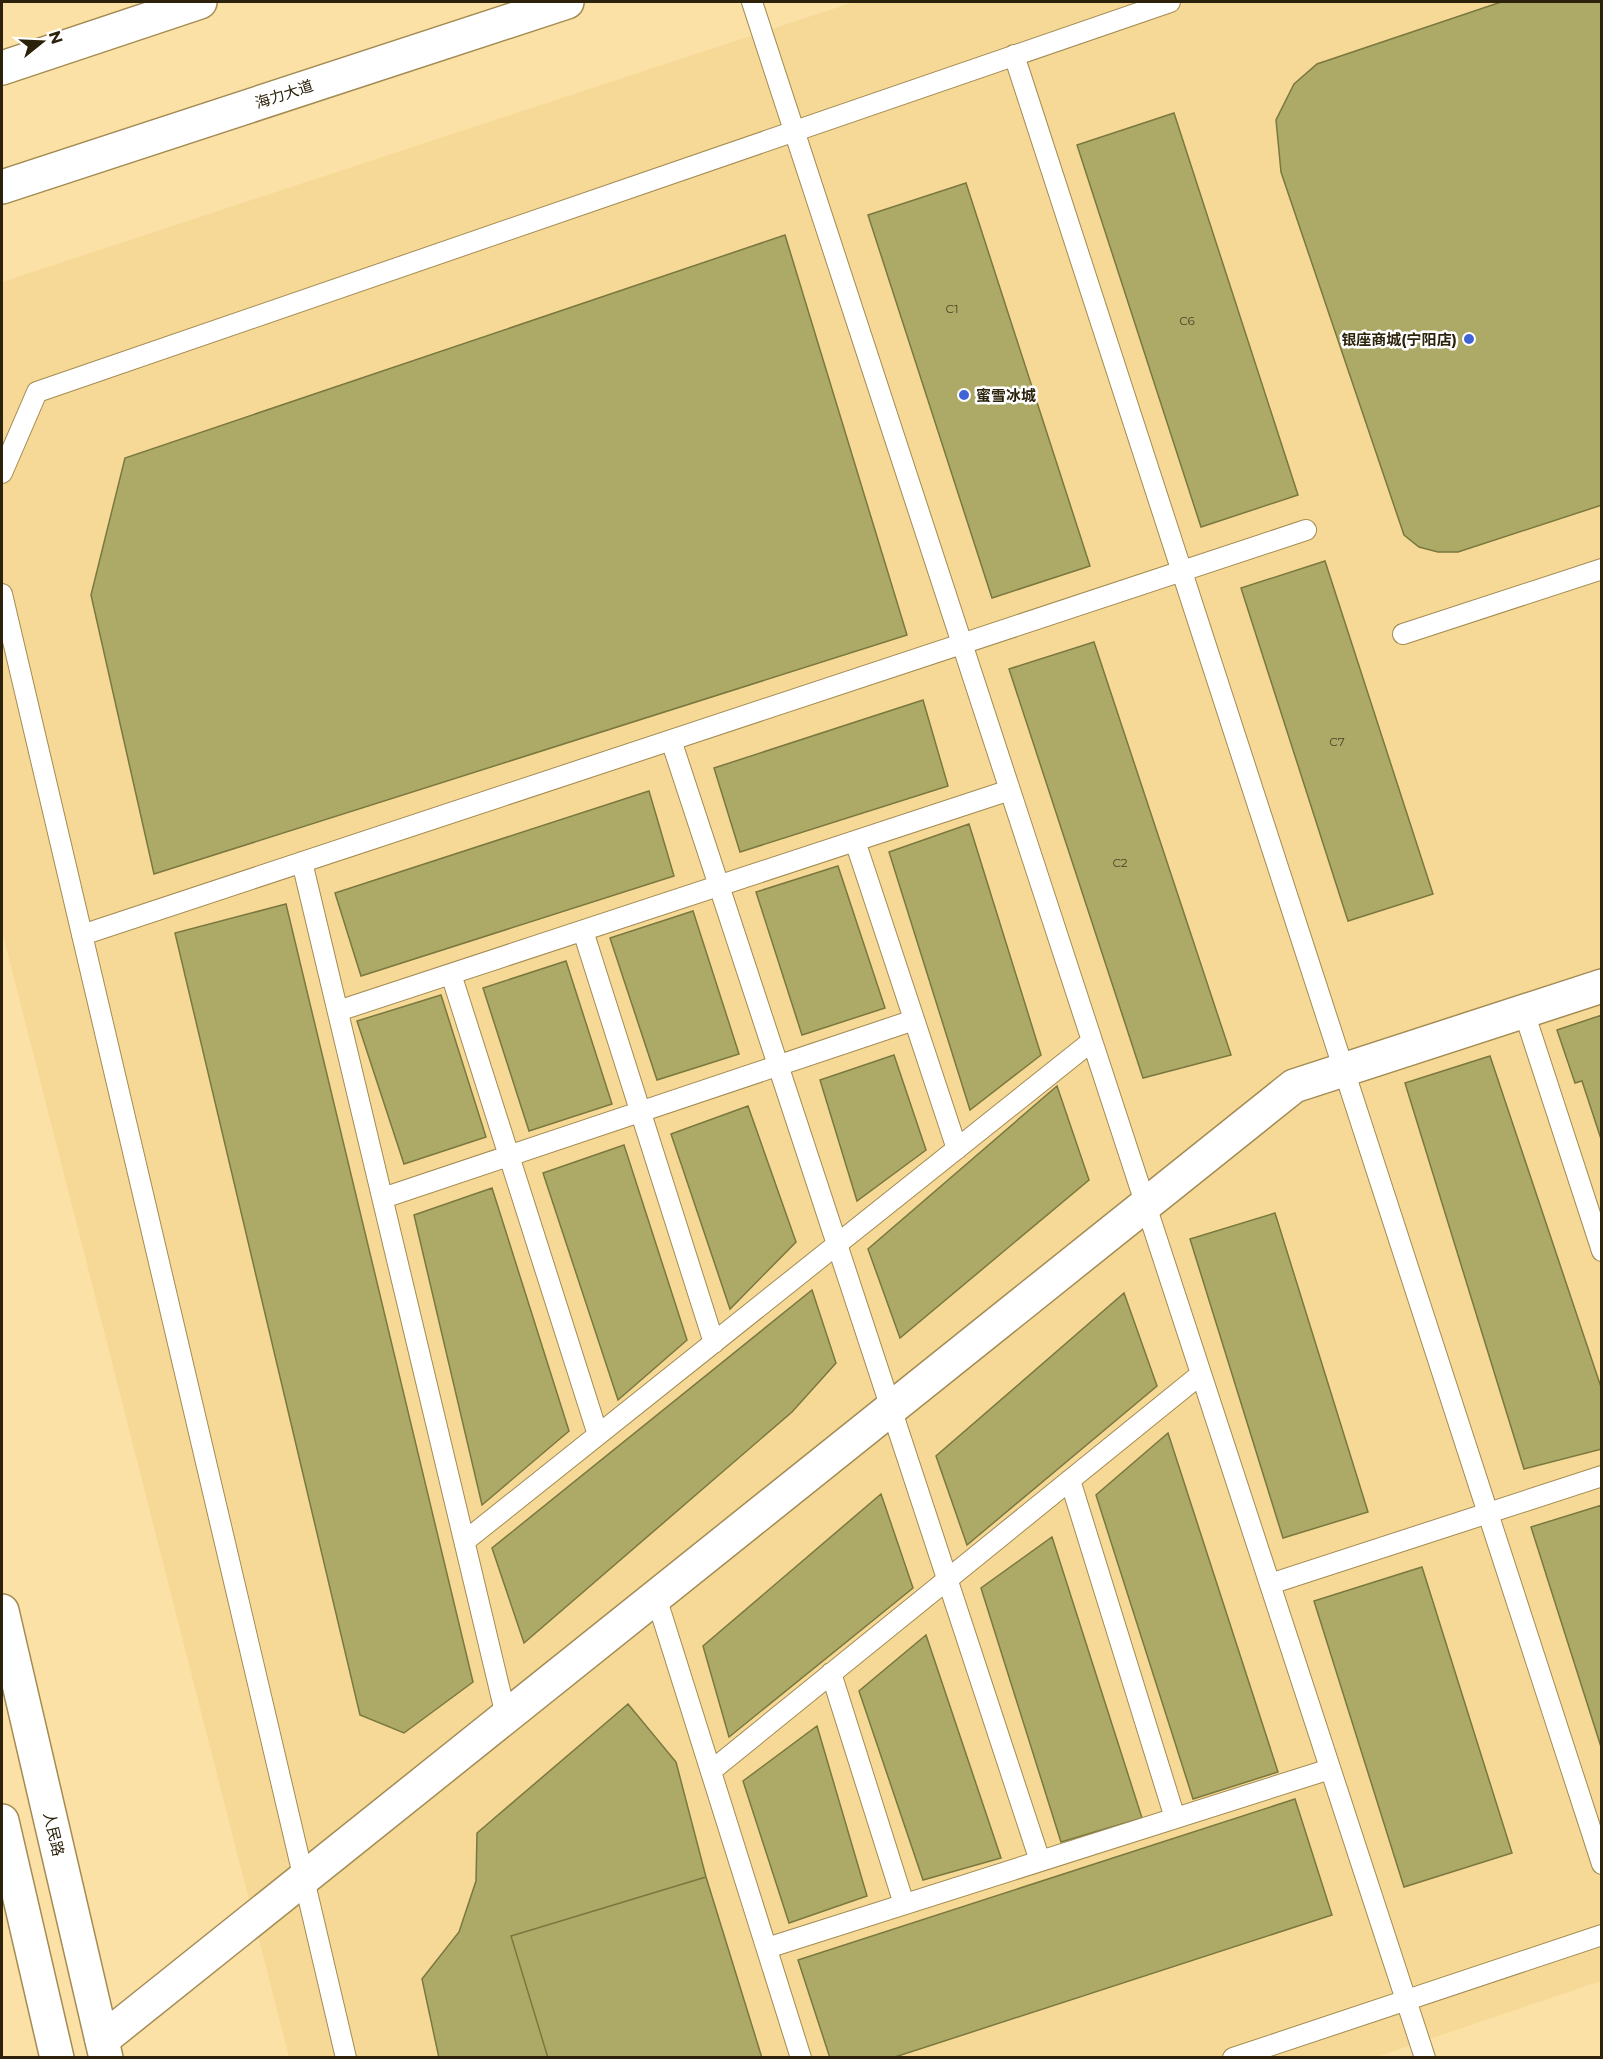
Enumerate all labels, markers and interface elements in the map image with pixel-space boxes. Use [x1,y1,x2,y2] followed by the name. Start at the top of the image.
[12,12,72,72] north arrow
[45,28,67,47] text: N
[253,76,315,112] street label: 海力大道
[946,301,958,316] house number: C1
[1179,313,1195,328] house number: C6
[1341,330,1457,349] place label: 银座商城(宁阳店)
[1462,332,1476,346] marker: 银座商城(宁阳店)
[976,386,1036,405] place label: 蜜雪冰城
[957,388,971,402] marker: 蜜雪冰城
[1329,734,1345,749] house number: C7
[1112,855,1128,870] house number: C2
[40,1810,68,1858] street label: 人民路

